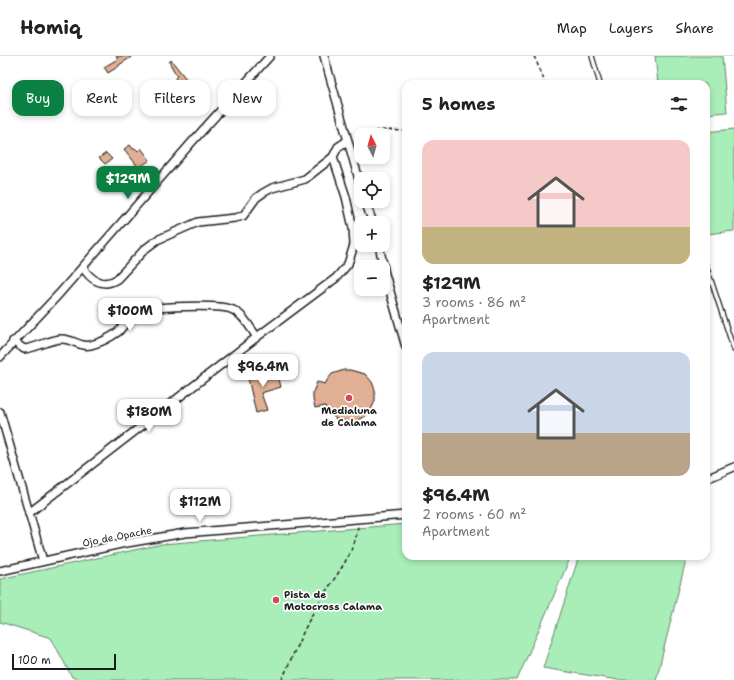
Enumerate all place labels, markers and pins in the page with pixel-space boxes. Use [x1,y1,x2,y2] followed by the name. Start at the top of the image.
[100,166,156,200] pin: $129M
[102,298,158,332] pin: $100M
[230,354,296,388] pin: $96.4M
[344,393,354,403] marker: Medialuna de Calama
[121,399,177,433] pin: $180M
[321,404,377,429] place label: Medialuna de Calama
[172,489,228,523] pin: $112M
[284,588,382,613] place label: Pista de Motocross Calama
[271,595,281,605] marker: Pista de Motocross Calama

